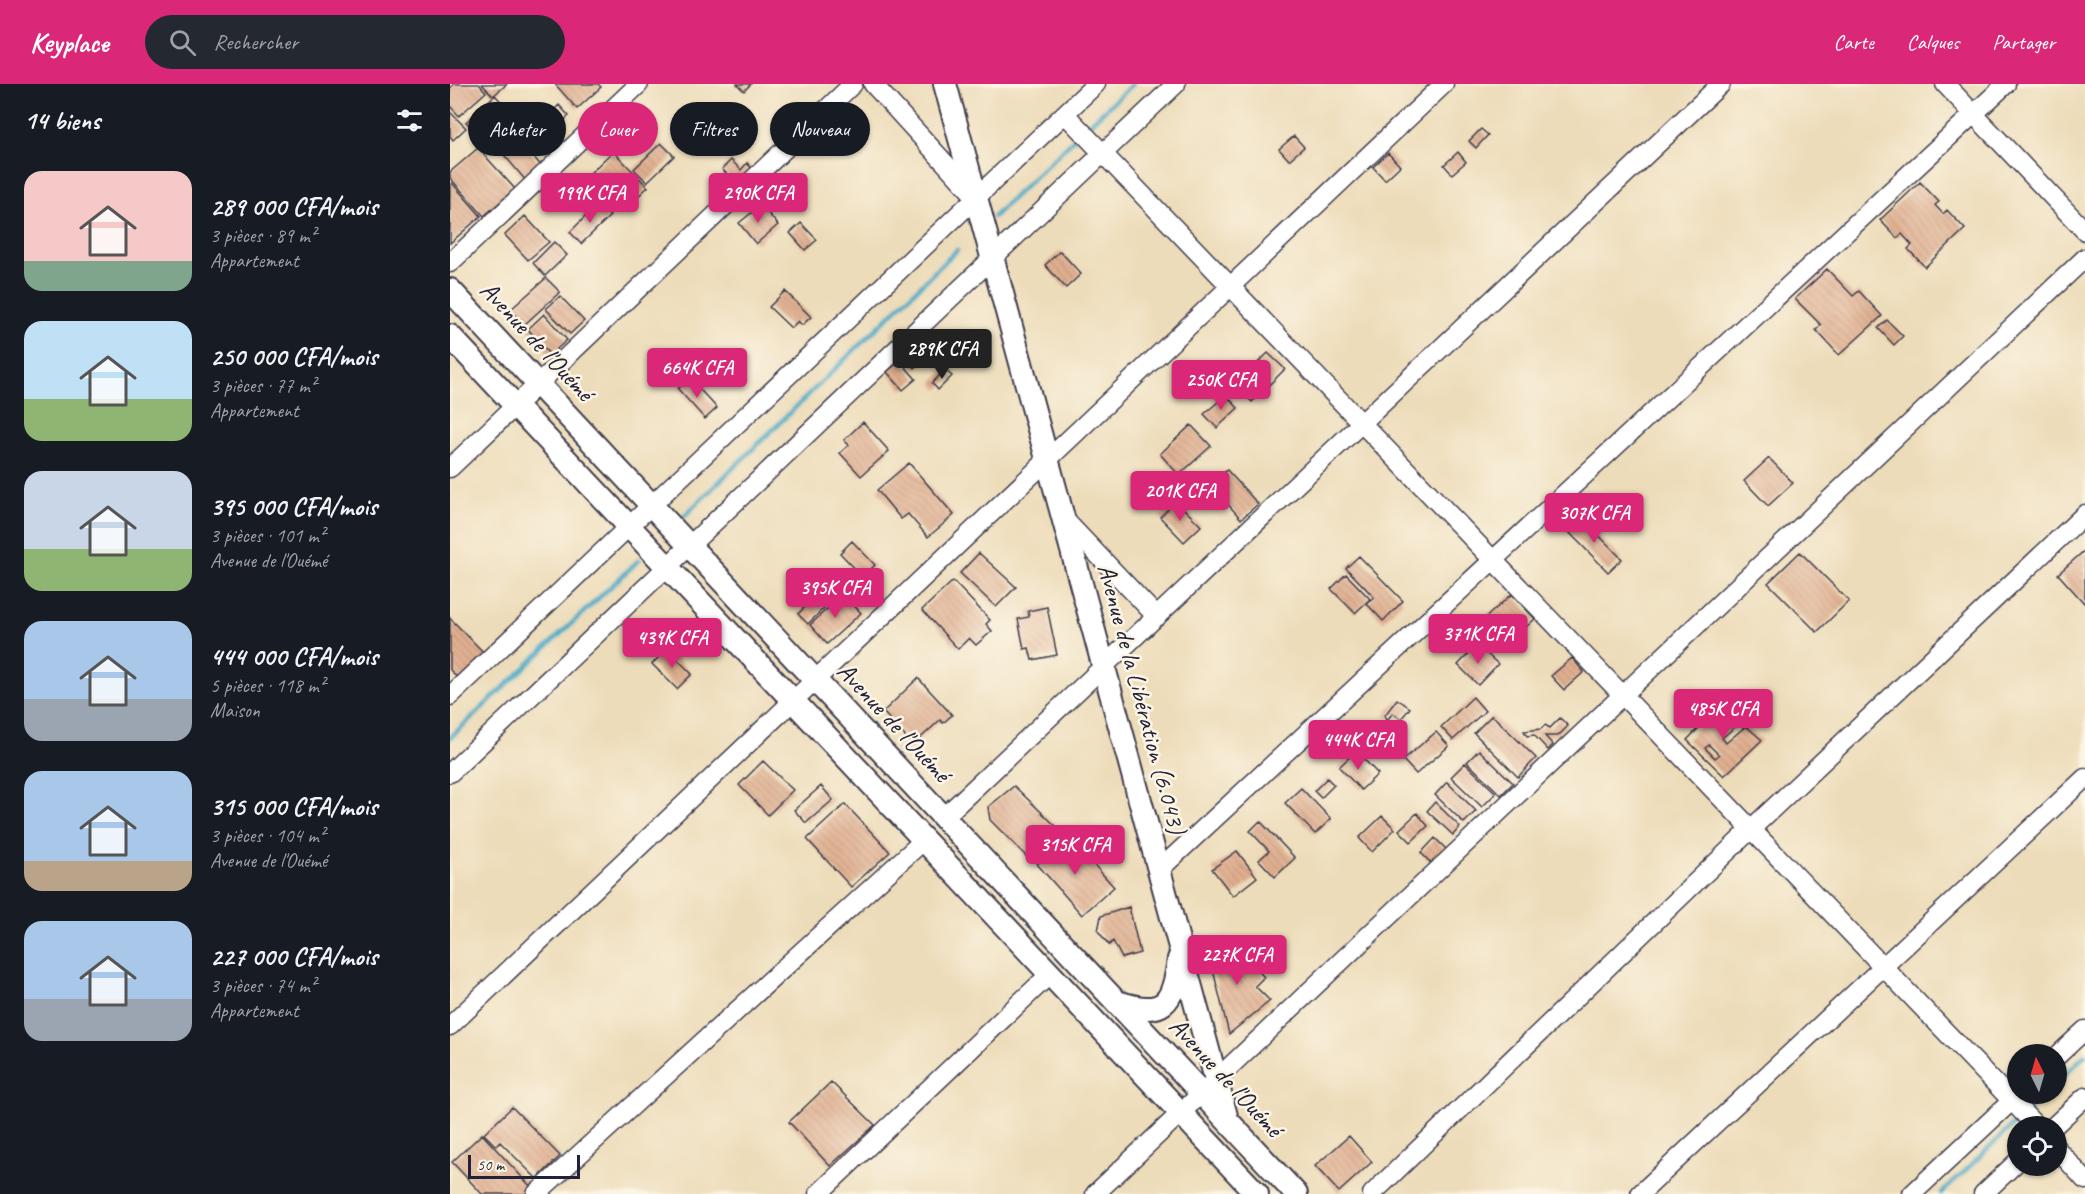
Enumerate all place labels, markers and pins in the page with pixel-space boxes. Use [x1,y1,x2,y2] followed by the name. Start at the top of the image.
[528,173,652,224] pin: 199K CFA
[696,173,820,224] pin: 290K CFA
[880,329,1004,380] pin: 289K CFA
[635,348,759,399] pin: 664K CFA
[1159,360,1283,411] pin: 250K CFA
[1118,471,1242,522] pin: 201K CFA
[1532,493,1656,544] pin: 307K CFA
[773,568,897,619] pin: 395K CFA
[1416,614,1540,665] pin: 371K CFA
[610,618,734,669] pin: 439K CFA
[1661,689,1785,740] pin: 485K CFA
[1296,720,1420,771] pin: 444K CFA
[1013,825,1137,876] pin: 315K CFA
[1175,935,1299,986] pin: 227K CFA

